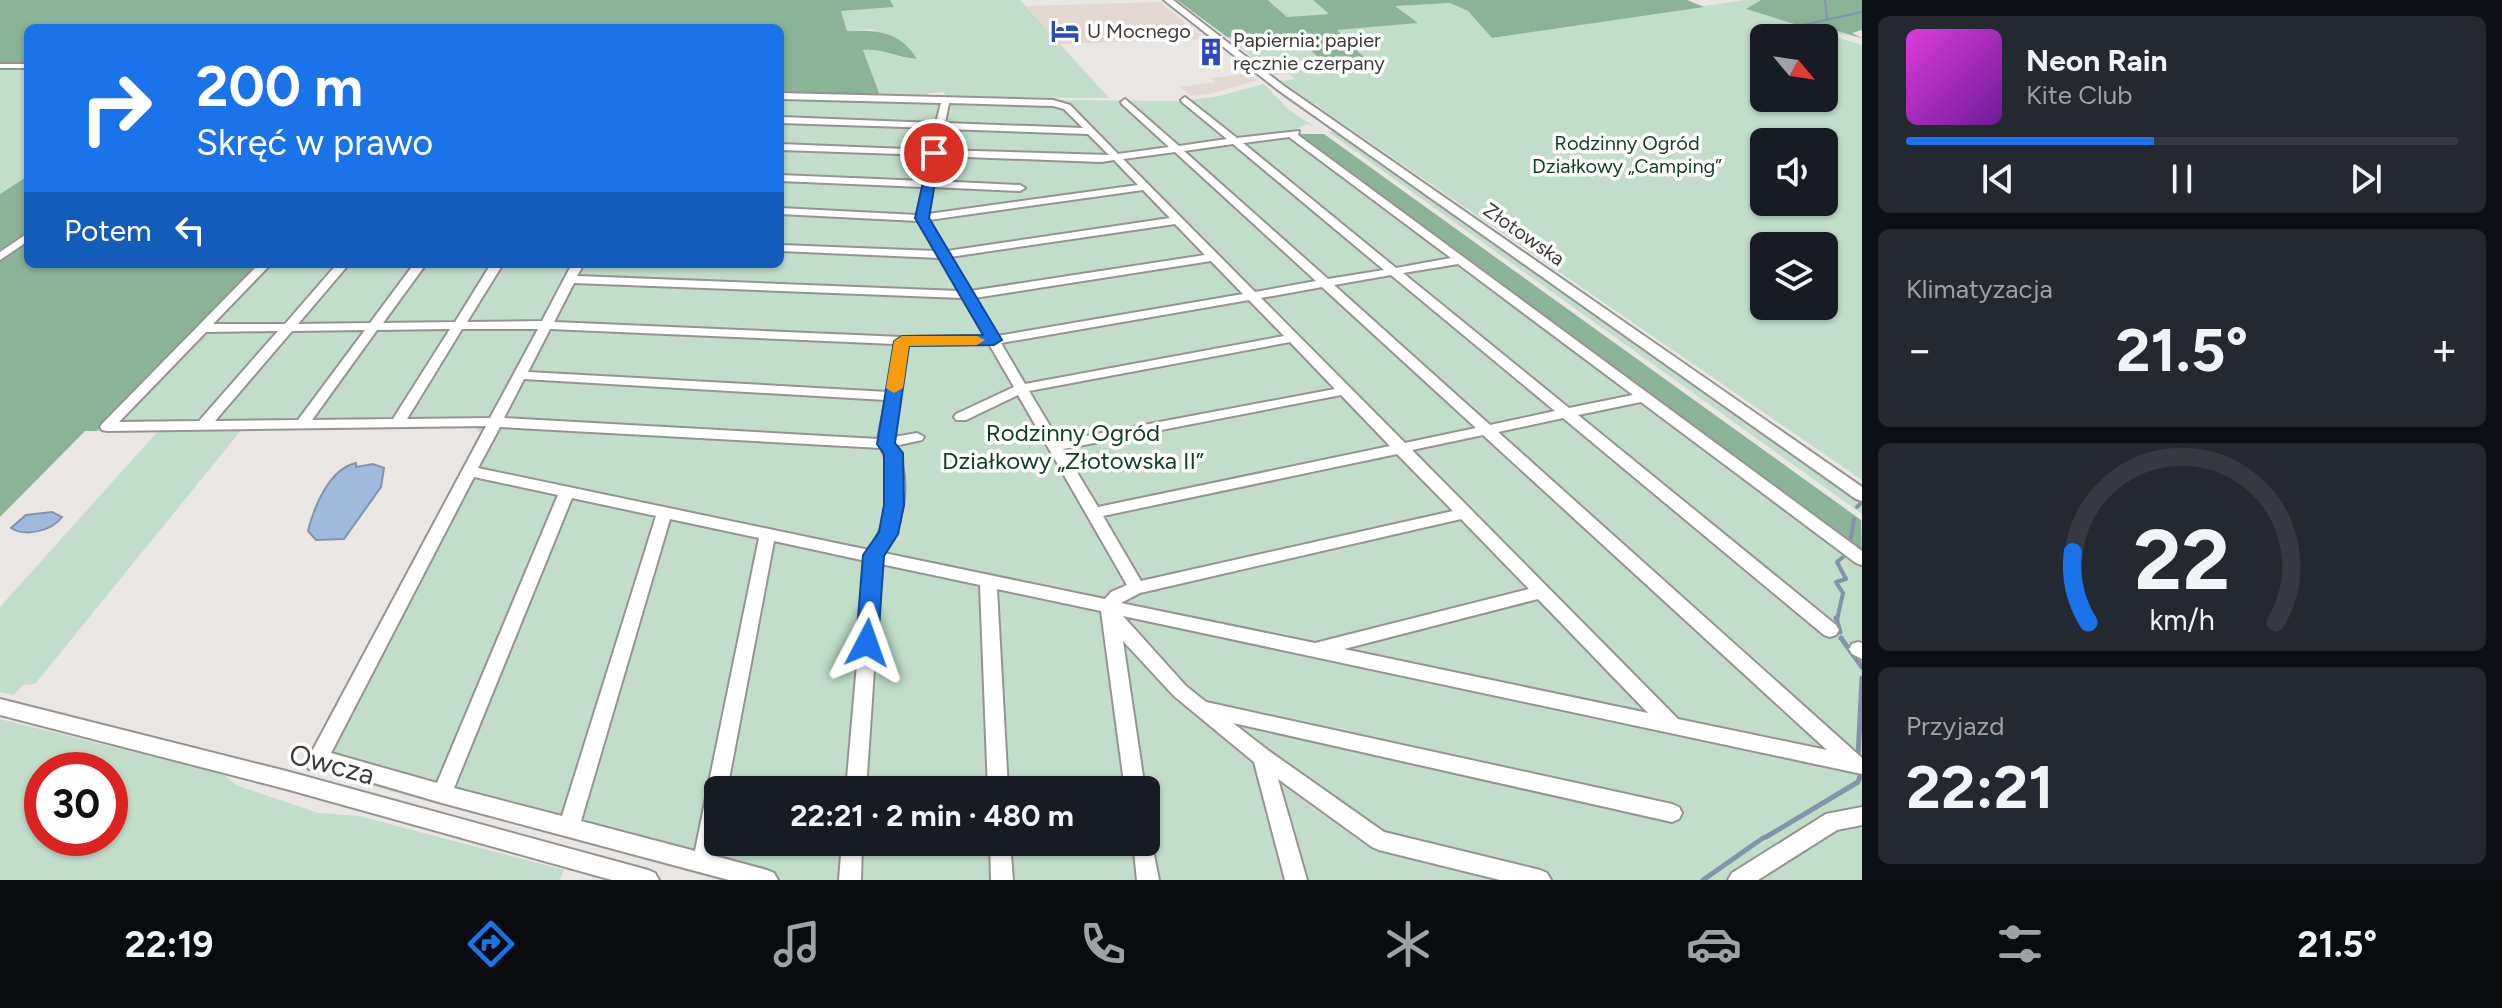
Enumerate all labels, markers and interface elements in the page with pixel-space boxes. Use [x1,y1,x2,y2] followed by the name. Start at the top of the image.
[1050,16,1080,46] hotel icon: U Mocnego
[1087,19,1191,43] place label: U Mocnego
[1750,24,1838,112] north arrow
[1750,24,1838,320] map controls
[1233,28,1385,75] place label: Papiernia: papier ręcznie czerpany
[1196,37,1226,67] building icon: Papiernia: papier ręcznie czerpany
[2026,42,2168,79] text: Neon Rain
[196,53,363,120] text: 200 m
[64,56,168,160] icon: right
[2026,79,2132,111] text: Kite Club
[900,119,968,187] pin
[196,121,433,164] text: Skręć w prawo
[1750,128,1838,216] button: sound
[912,131,956,175] icon: arrive
[1532,131,1722,178] park label: Rodzinny Ogród Działkowy „Camping”
[1976,157,2020,201] icon: previous
[2160,157,2204,201] icon: pause
[2344,157,2388,201] icon: next
[1479,197,1569,271] street label: Złotowska
[168,208,212,252] icon: left
[64,212,152,249] text: Potem
[1750,232,1838,320] button: layers
[1906,273,2053,305] text: Klimatyzacja
[2116,314,2248,386] text: 21.5°
[1906,323,1933,376] text: −
[2431,323,2458,376] text: +
[942,418,1204,475] park label: Rodzinny Ogród Działkowy „Złotowska II”
[2134,509,2230,609] text: 22
[825,601,909,685] position arrow
[2149,603,2215,637] text: km/h
[1906,710,2004,742] text: Przyjazd
[286,736,378,792] street label: Owcza
[1906,751,2054,823] text: 22:21
[24,752,128,856] speed limit sign: 30
[790,797,1074,834] text: 22:21 · 2 min · 480 m
[463,916,519,972] icon: directions
[769,916,825,972] icon: music
[1075,916,1131,972] icon: phone
[1380,916,1436,972] icon: climate
[1686,916,1742,972] icon: car
[1992,916,2048,972] icon: filters
[125,923,213,966] text: 22:19
[2298,923,2377,966] text: 21.5°

